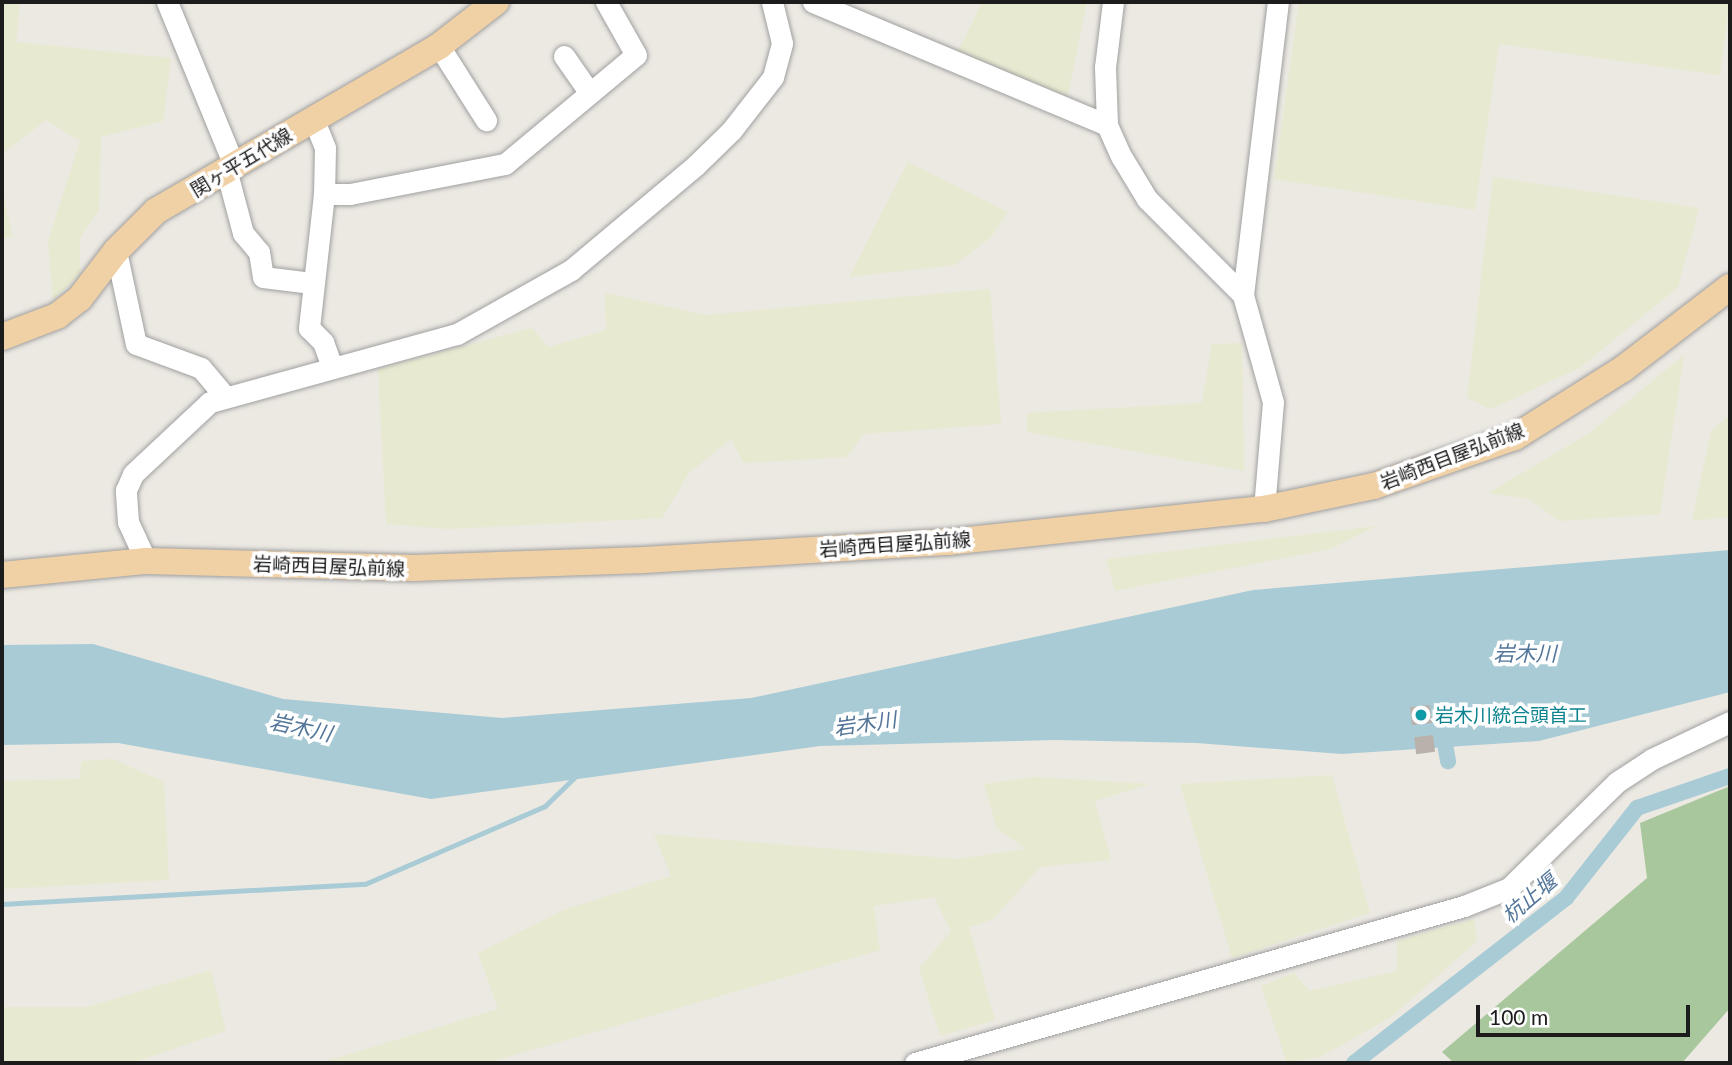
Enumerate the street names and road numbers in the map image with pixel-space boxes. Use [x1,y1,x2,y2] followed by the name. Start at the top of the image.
[186,123,296,201] street label: 関ヶ平五代線
[1377,418,1527,494] street label: 岩崎西目屋弘前線
[818,527,972,561] street label: 岩崎西目屋弘前線
[253,552,405,580] street label: 岩崎西目屋弘前線

